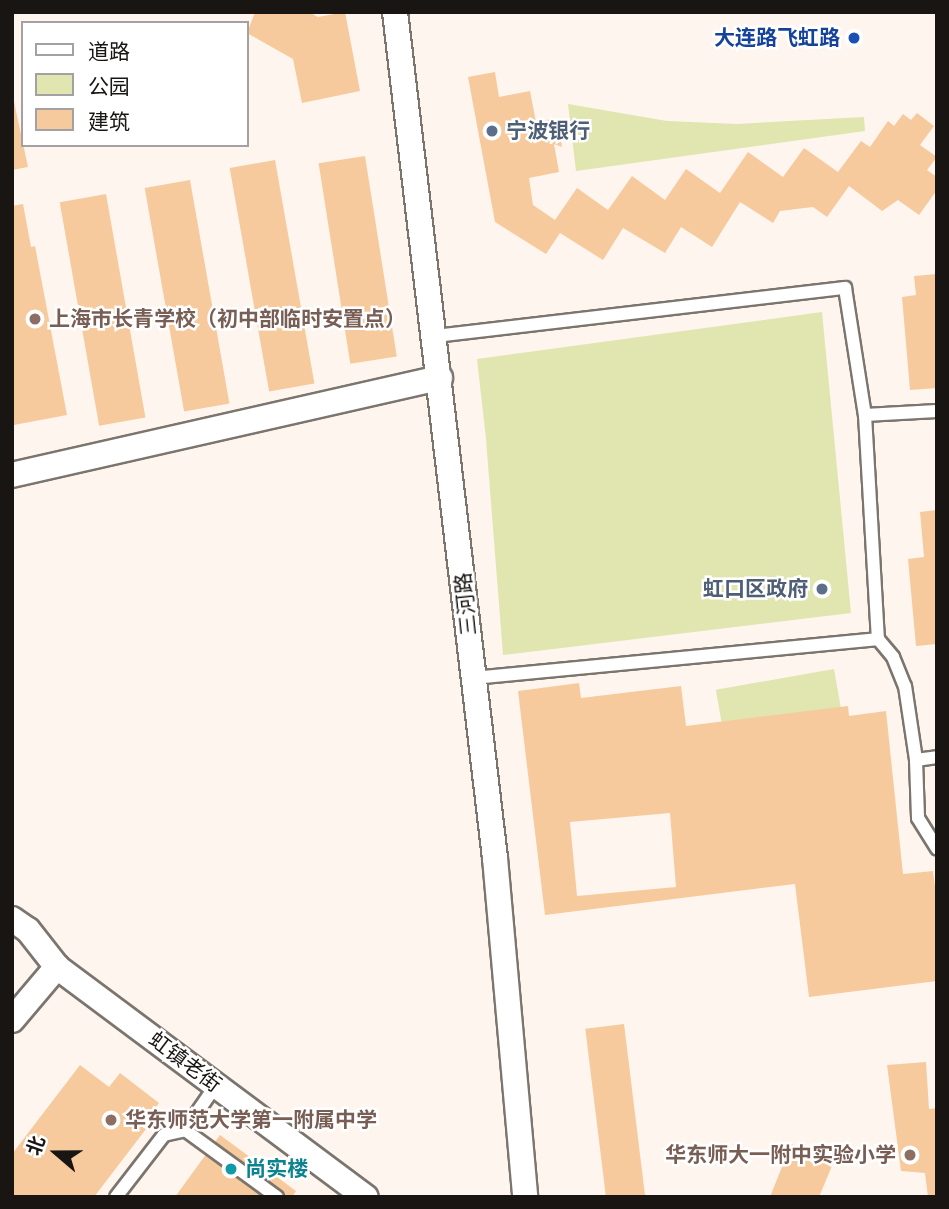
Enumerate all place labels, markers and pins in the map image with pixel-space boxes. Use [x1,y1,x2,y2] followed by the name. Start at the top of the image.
[714,25,840,51] place label: 大连路飞虹路
[846,30,862,46] marker: 大连路飞虹路
[506,118,590,144] place label: 宁波银行
[484,123,500,139] marker: 宁波银行
[49,306,406,332] place label: 上海市长青学校（初中部临时安置点）
[27,311,43,327] marker: 上海市长青学校（初中部临时安置点）
[703,576,808,602] place label: 虹口区政府
[814,581,830,597] marker: 虹口区政府
[125,1107,377,1133] place label: 华东师范大学第一附属中学
[103,1112,119,1128] marker: 华东师范大学第一附属中学
[665,1142,896,1168] place label: 华东师大一附中实验小学
[902,1147,918,1163] marker: 华东师大一附中实验小学
[245,1156,308,1182] place label: 尚实楼
[223,1161,239,1177] marker: 尚实楼

